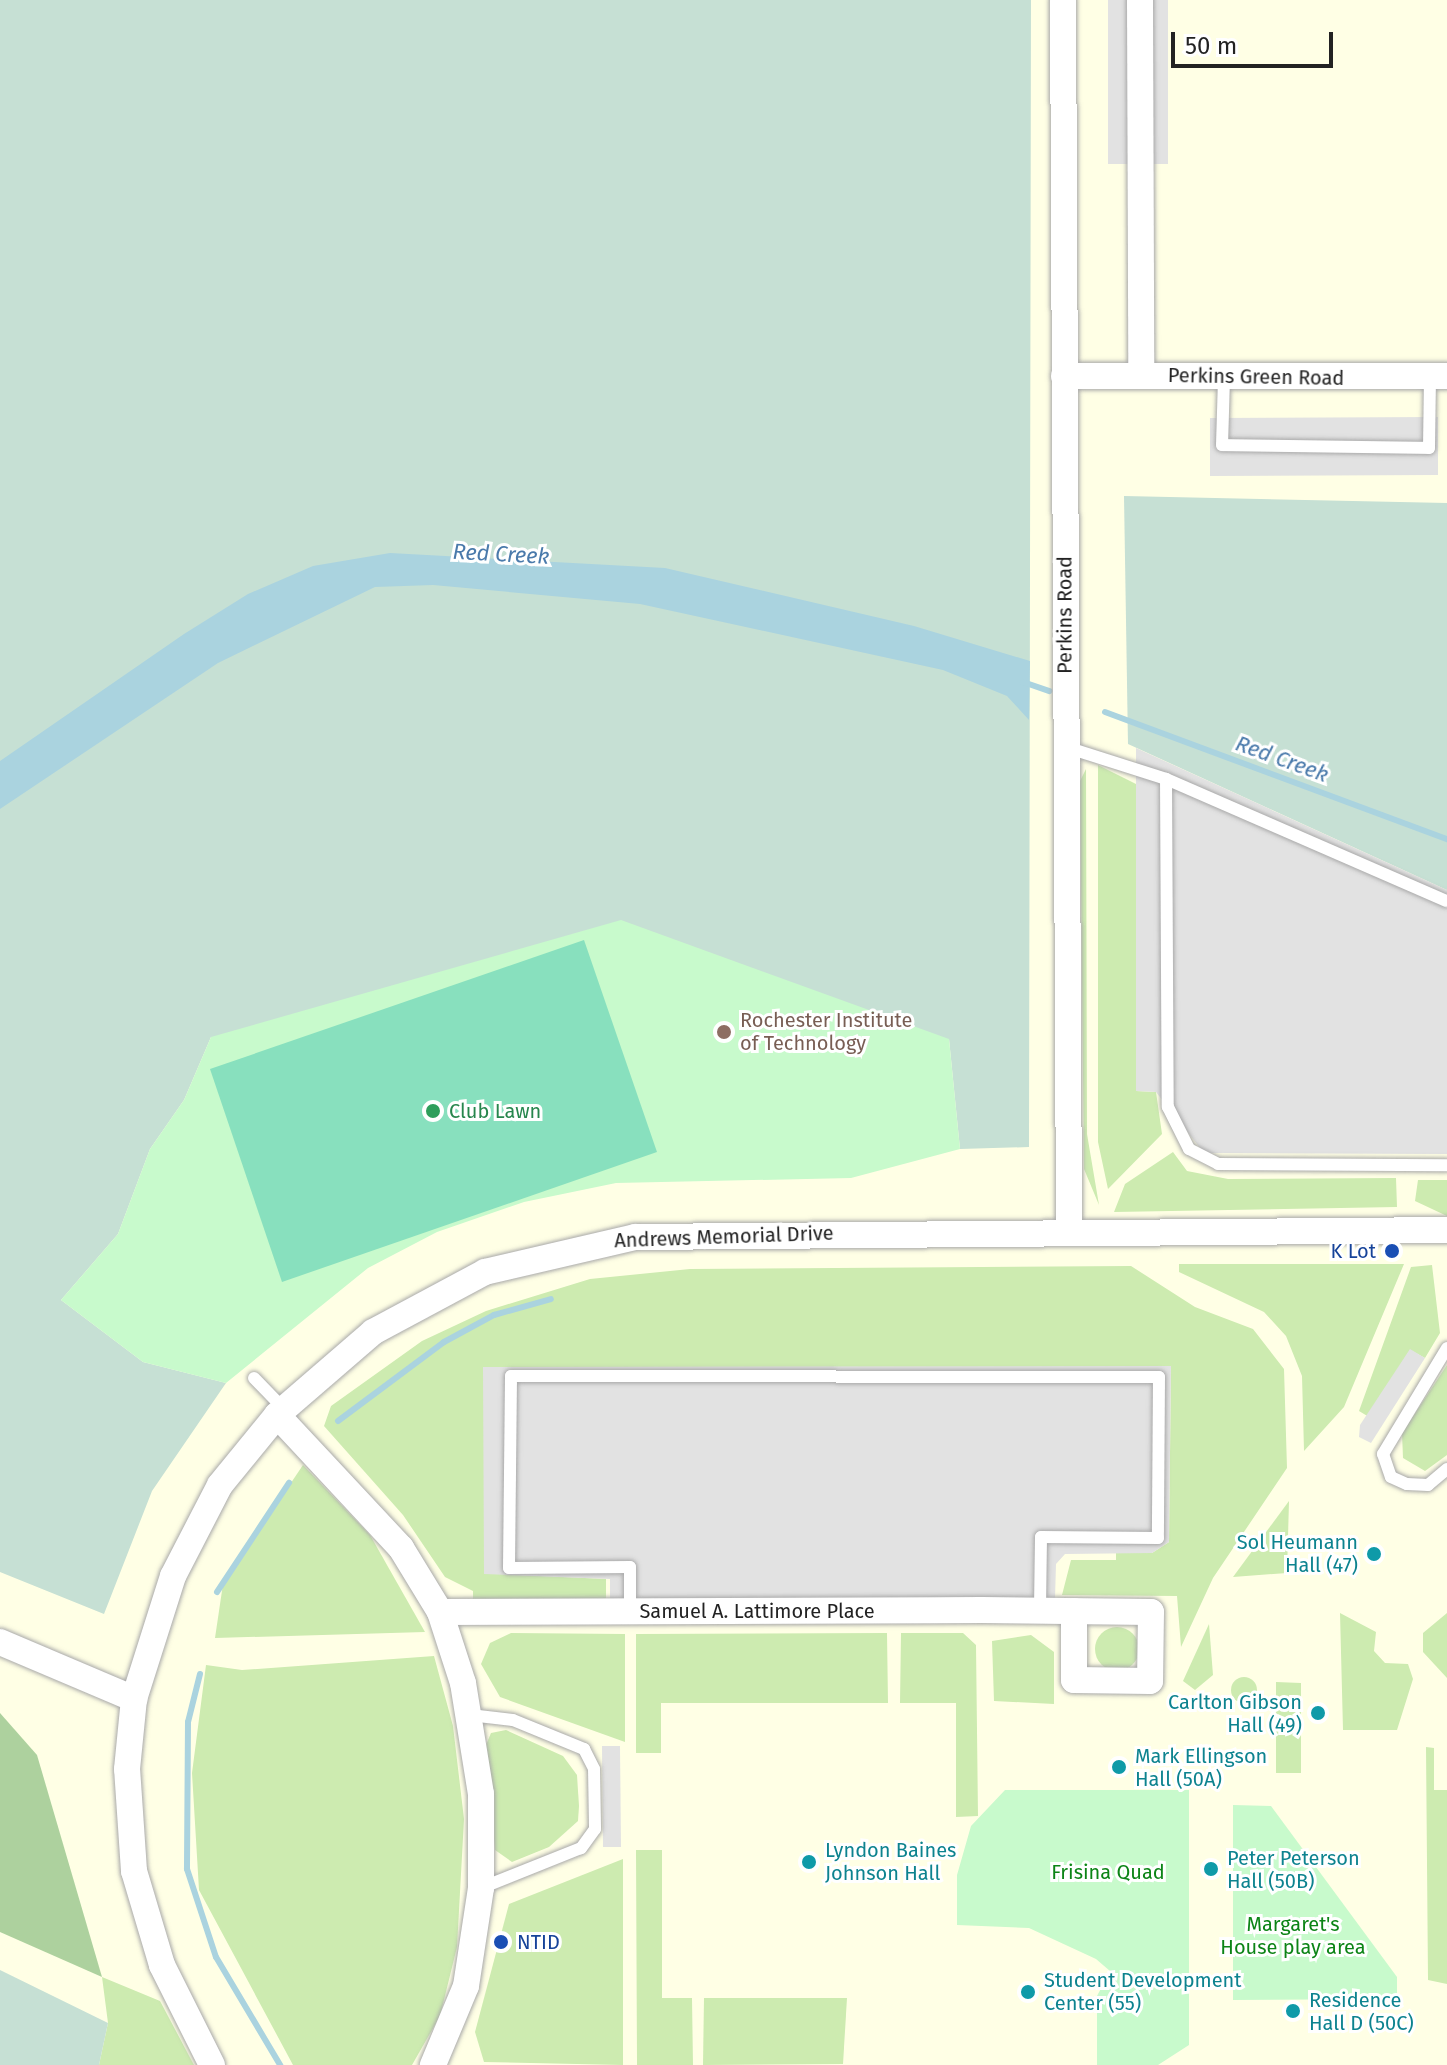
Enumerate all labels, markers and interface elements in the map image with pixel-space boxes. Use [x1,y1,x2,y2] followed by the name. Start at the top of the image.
[1175,16,1337,66] scale bar
[1185,32,1237,60] text: 50 m
[1168,363,1344,391] street label: Perkins Green Road
[452,538,550,570] water label: Red Creek
[1053,556,1077,674] street label: Perkins Road
[1232,730,1332,788] water label: Red Creek
[740,1008,912,1055] place label: Rochester Institute of Technology
[715,1023,733,1041] marker: Rochester Institute of Technology
[449,1099,541,1123] place label: Club Lawn
[424,1102,442,1120] marker: Club Lawn
[614,1221,834,1253] street label: Andrews Memorial Drive
[1331,1239,1376,1263] place label: K Lot
[1383,1242,1401,1260] marker: K Lot
[1237,1530,1358,1577] place label: Sol Heumann Hall (47)
[1365,1545,1383,1563] marker: Sol Heumann Hall (47)
[639,1599,875,1623] street label: Samuel A. Lattimore Place
[1168,1690,1302,1737] place label: Carlton Gibson Hall (49)
[1309,1704,1327,1722] marker: Carlton Gibson Hall (49)
[1135,1744,1267,1791] place label: Mark Ellingson Hall (50A)
[1110,1758,1128,1776] marker: Mark Ellingson Hall (50A)
[825,1838,956,1885] place label: Lyndon Baines Johnson Hall
[1227,1846,1360,1893] place label: Peter Peterson Hall (50B)
[800,1853,818,1871] marker: Lyndon Baines Johnson Hall
[1051,1860,1165,1884] park label: Frisina Quad
[1202,1860,1220,1878] marker: Peter Peterson Hall (50B)
[1220,1913,1366,1960] park label: Margaret's House play area
[517,1930,560,1954] place label: NTID
[492,1933,510,1951] marker: NTID
[1044,1968,1242,2015] place label: Student Development Center (55)
[1019,1983,1037,2001] marker: Student Development Center (55)
[1309,1988,1414,2035] place label: Residence Hall D (50C)
[1284,2002,1302,2020] marker: Residence Hall D (50C)

